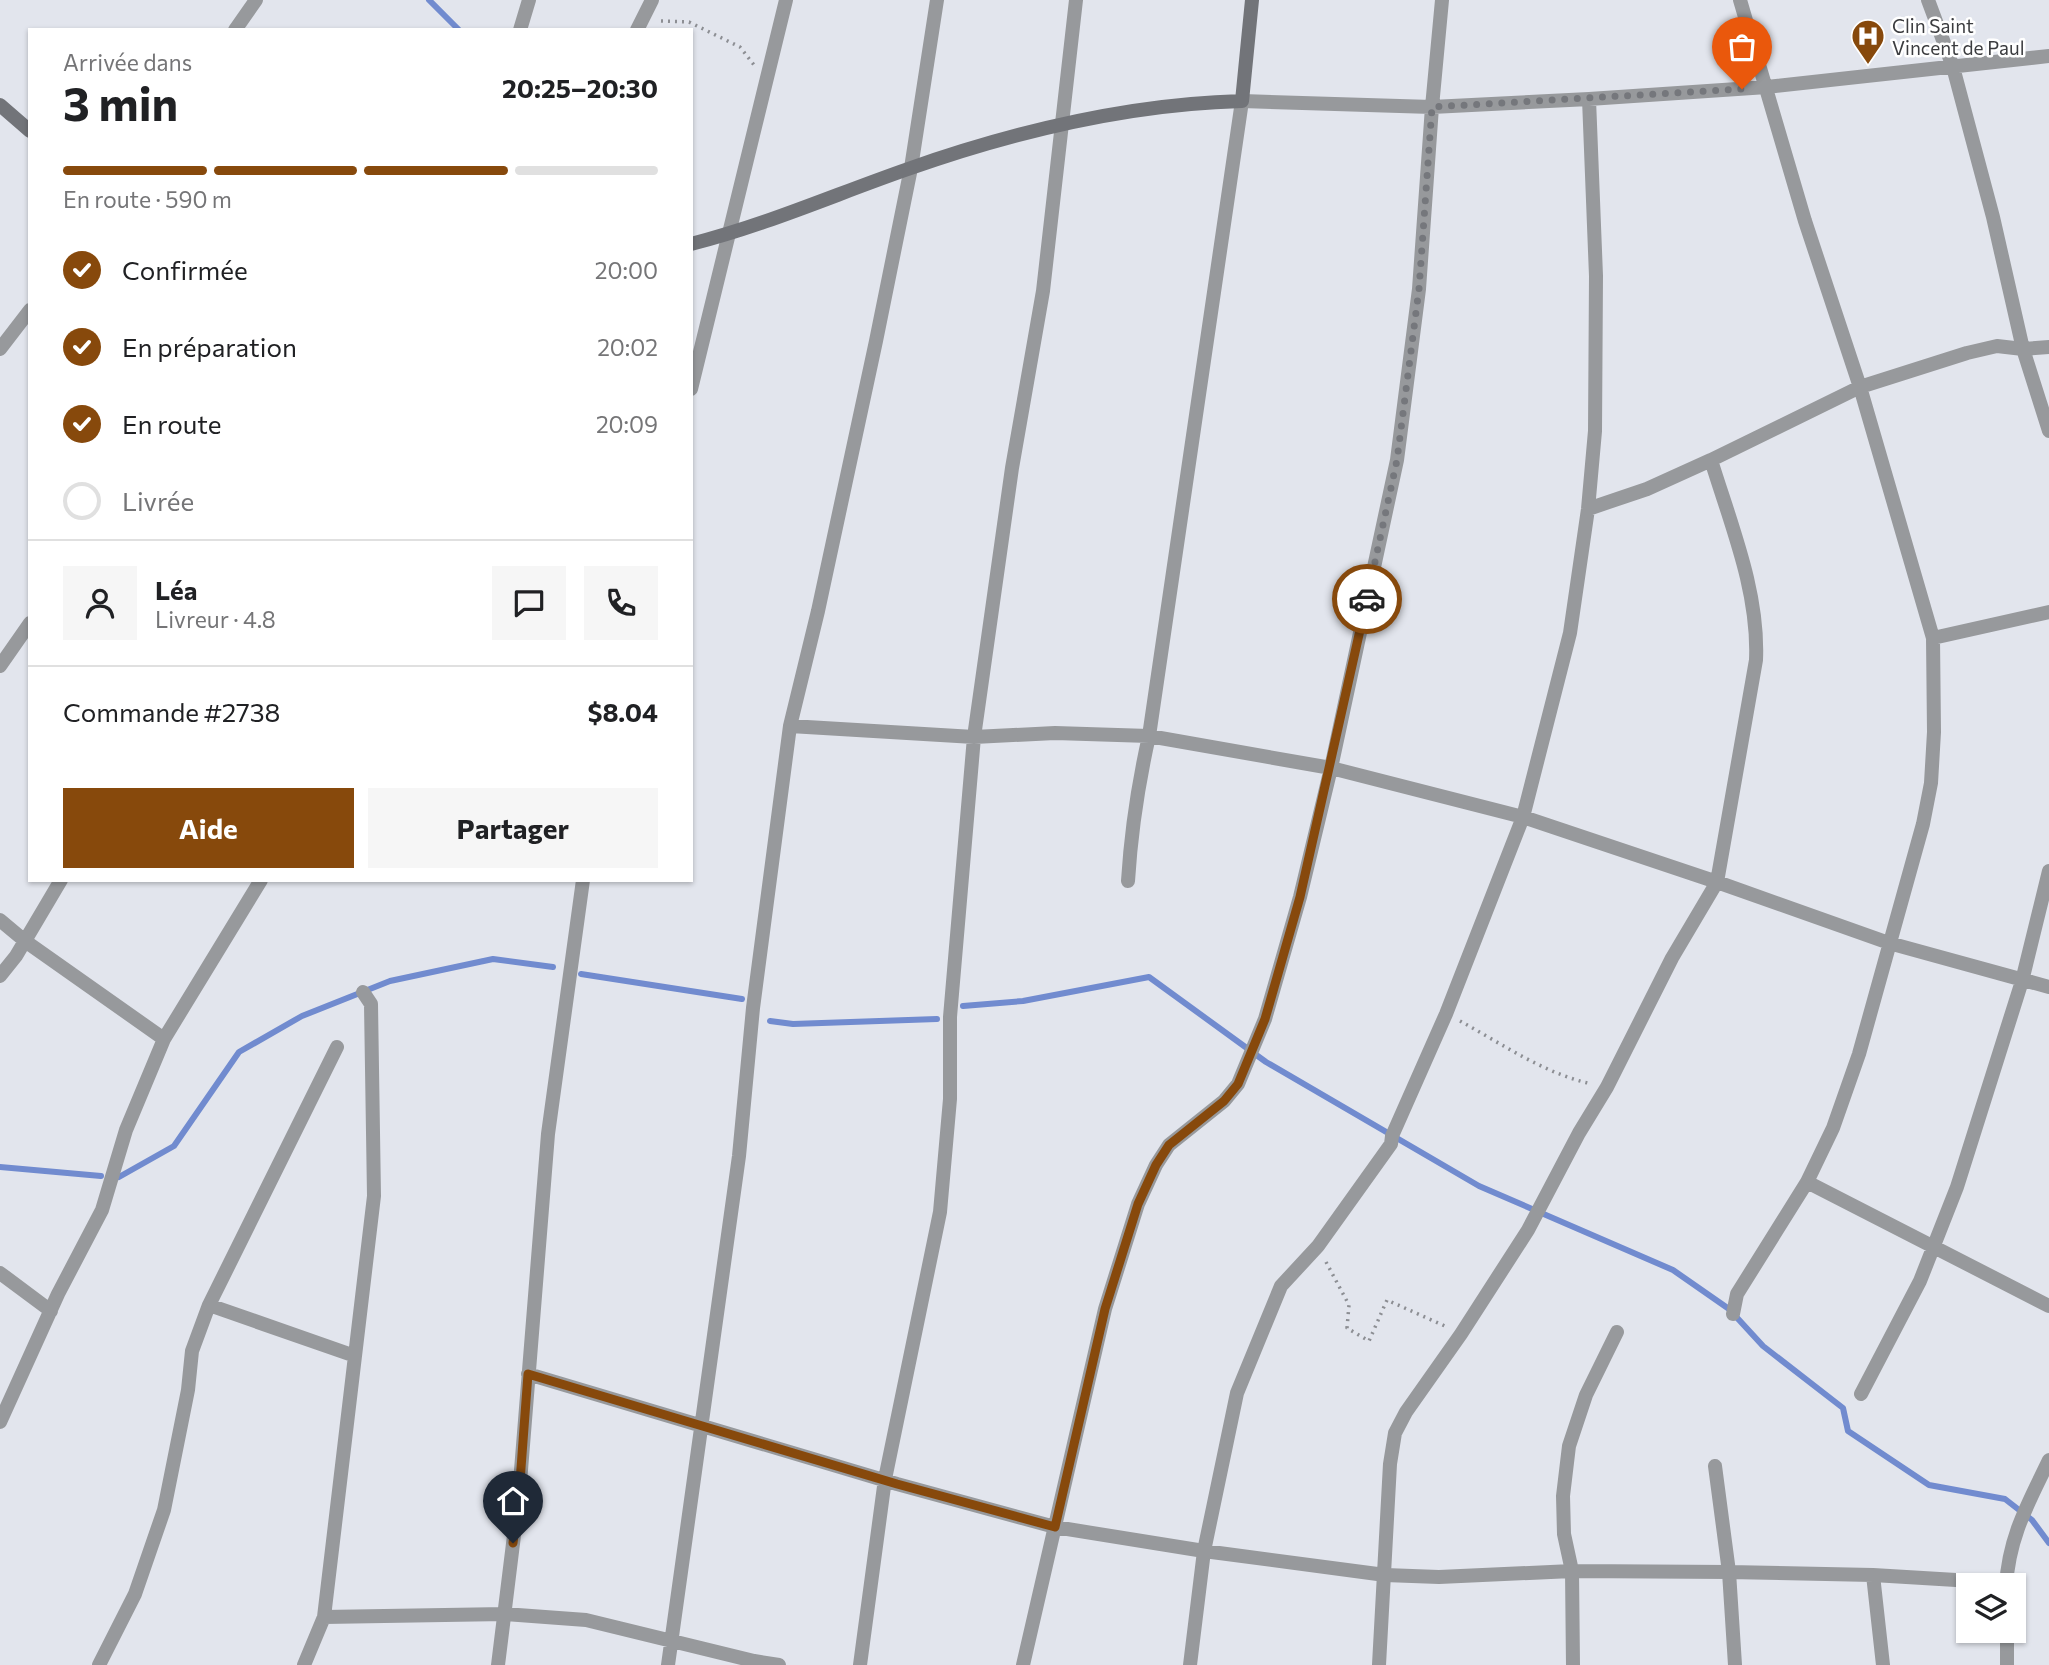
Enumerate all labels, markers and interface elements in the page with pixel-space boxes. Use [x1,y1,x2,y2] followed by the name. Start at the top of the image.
[1892,14,2024,59] place label: Clin Saint Vincent de Paul
[1712,17,1772,89] pin
[1849,17,1887,66] hospital icon: Clin Saint Vincent de Paul
[1723,28,1761,66] icon: bag
[63,48,192,76] text: Arrivée dans
[502,72,658,103] text: 20:25–20:30
[63,74,178,130] text: 3 min
[63,185,232,213] text: En route · 590 m
[63,251,101,289] icon: check
[122,254,248,285] text: Confirmée
[595,256,658,284] text: 20:00
[63,328,101,366] icon: check
[122,331,297,362] text: En préparation
[597,333,658,361] text: 20:02
[63,405,101,443] icon: check
[122,408,222,439] text: En route
[596,410,658,438] text: 20:09
[122,485,194,516] text: Livrée
[1332,564,1402,634] courier
[63,566,137,640] button: person
[492,566,566,640] button: chat
[584,566,658,640] button: phone
[155,574,198,605] text: Léa
[1348,580,1386,618] icon: car
[155,605,276,633] text: Livreur · 4.8
[63,696,280,727] text: Commande #2738
[588,696,658,727] text: $8.04
[63,788,354,868] button: Aide
[368,788,658,868] button: Partager
[483,1471,543,1543] pin
[494,1482,532,1520] icon: home
[1956,1573,2026,1643] map controls
[1956,1573,2026,1643] button: layers

